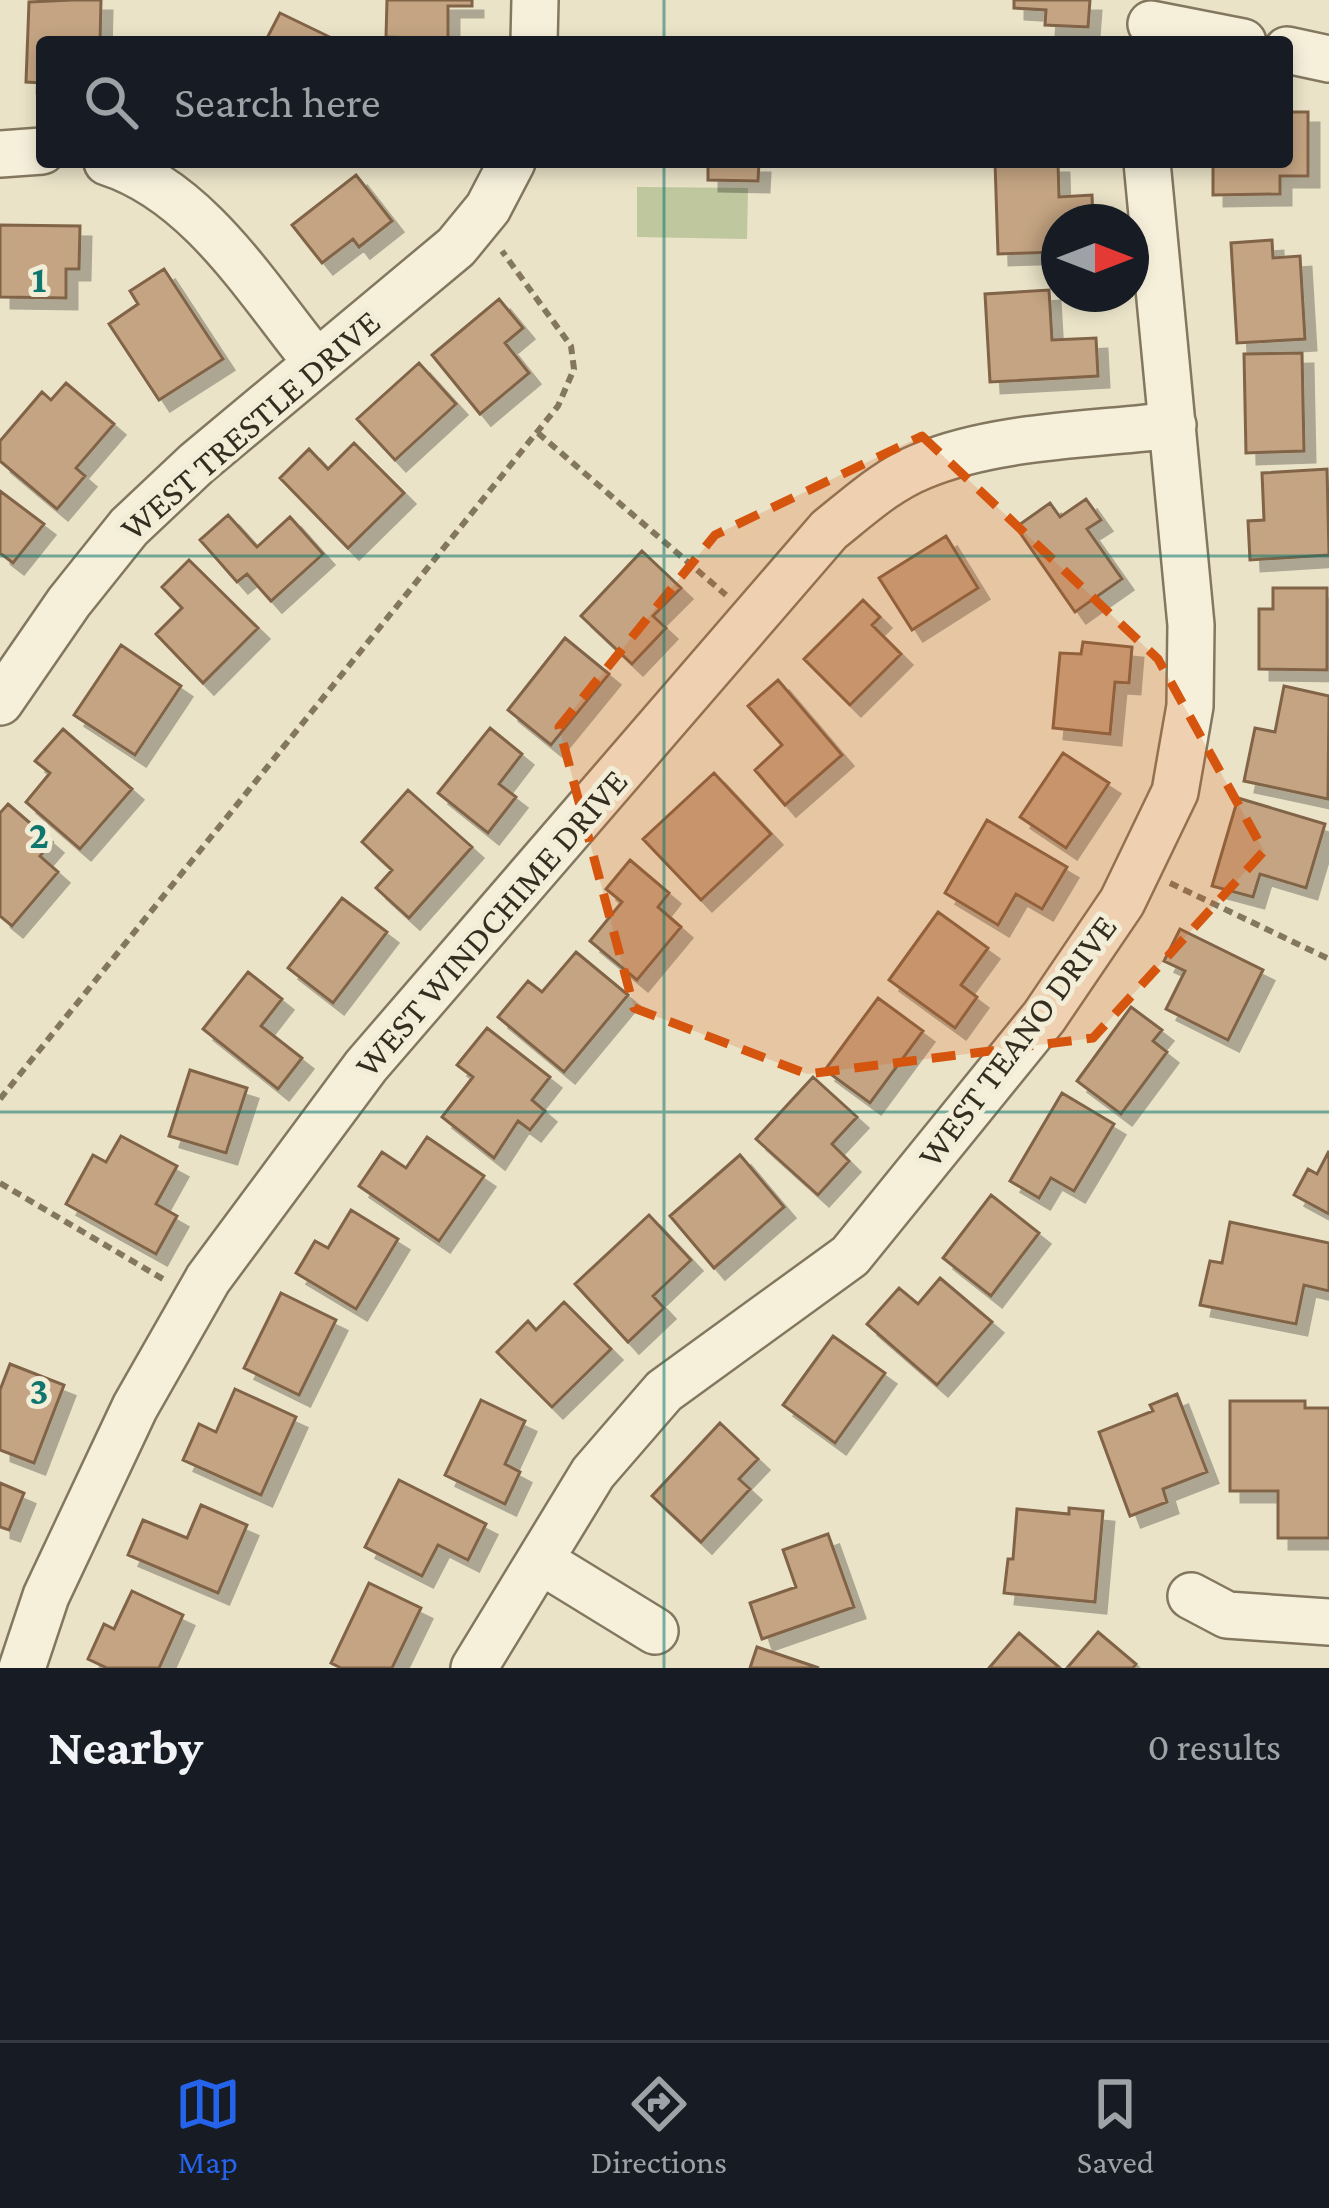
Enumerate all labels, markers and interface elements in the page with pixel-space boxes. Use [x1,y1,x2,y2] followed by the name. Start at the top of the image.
[36,36,1293,168] search box
[78,69,144,135] icon: search
[174,77,381,127] text: Search here
[1041,204,1149,312] north arrow
[32,257,46,300] text: 1
[112,302,388,548] street label: WEST TRESTLE DRIVE
[347,761,635,1085] street label: WEST WINDCHIME DRIVE
[29,813,49,856] text: 2
[909,907,1125,1175] street label: WEST TEANO DRIVE
[29,1369,49,1412] text: 3
[48,1718,203,1775] text: Nearby
[1147,1725,1281,1768] text: 0 results
[175,2071,241,2180] tab: Map
[591,2071,727,2180] tab: Directions
[1077,2071,1154,2180] tab: Saved

